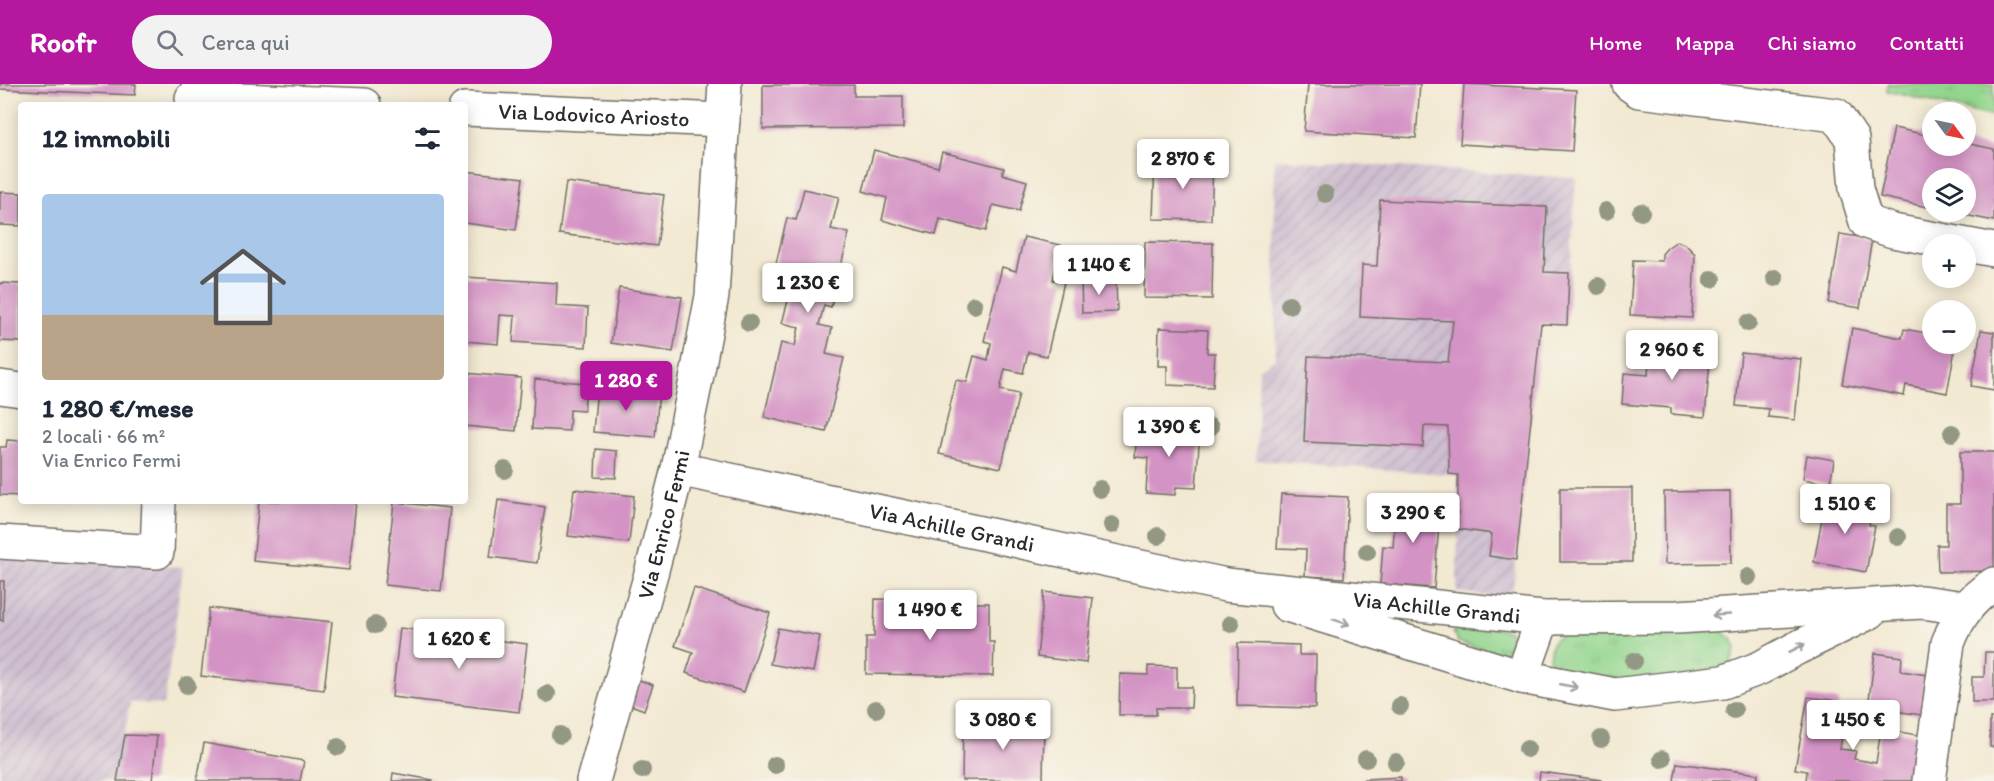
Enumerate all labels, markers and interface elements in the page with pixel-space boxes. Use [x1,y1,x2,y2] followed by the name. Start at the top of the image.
[132,15,552,69] search box
[30,25,96,59] text: Roofr
[153,26,186,59] icon: search
[201,29,290,56] text: Cerca qui
[1589,30,1642,55] text: Home
[1675,30,1734,55] text: Mappa
[1767,30,1856,55] text: Chi siamo
[1889,30,1964,55] text: Contatti
[498,97,690,133] street label: Via Lodovico Ariosto
[1922,102,1976,156] north arrow
[1922,102,1976,354] map controls
[42,122,170,154] text: 12 immobili
[411,122,444,155] icon: filters
[1128,139,1238,190] pin: 2 870 €
[1151,146,1215,170] text: 2 870 €
[1922,168,1976,222] button: layers
[189,233,297,341] icon: home
[1922,234,1976,288] button: +
[1044,245,1154,296] pin: 1 140 €
[1067,252,1131,276] text: 1 140 €
[753,263,863,314] pin: 1 230 €
[776,270,840,294] text: 1 230 €
[1922,300,1976,354] button: −
[1617,330,1727,381] pin: 2 960 €
[1640,337,1704,361] text: 2 960 €
[571,361,681,412] pin: 1 280 €
[594,368,658,392] text: 1 280 €
[42,392,194,424] text: 1 280 €/mese
[1114,407,1224,458] pin: 1 390 €
[1137,414,1201,438] text: 1 390 €
[42,424,165,448] text: 2 locali · 66 m²
[42,448,181,472] text: Via Enrico Fermi
[631,448,696,602] street label: Via Enrico Fermi
[1790,484,1900,535] pin: 1 510 €
[1814,491,1876,515] text: 1 510 €
[1358,493,1468,544] pin: 3 290 €
[867,497,1037,558] street label: Via Achille Grandi
[1381,500,1445,524] text: 3 290 €
[1352,585,1522,630] street label: Via Achille Grandi
[875,590,985,641] pin: 1 490 €
[898,597,962,621] text: 1 490 €
[1711,610,1731,621] one-way arrow
[1331,618,1350,629] one-way arrow
[404,619,514,670] pin: 1 620 €
[427,626,491,650] text: 1 620 €
[1788,642,1806,653] one-way arrow
[1559,681,1579,692] one-way arrow
[948,700,1058,751] pin: 3 080 €
[1798,700,1908,751] pin: 1 450 €
[970,707,1036,731] text: 3 080 €
[1821,707,1885,731] text: 1 450 €

